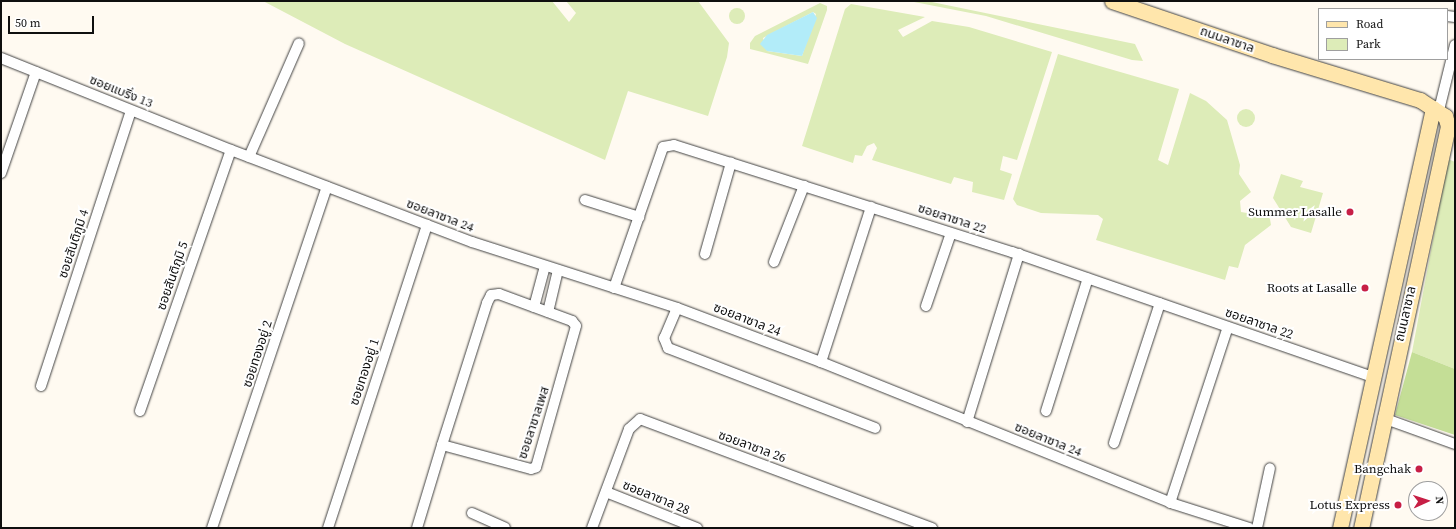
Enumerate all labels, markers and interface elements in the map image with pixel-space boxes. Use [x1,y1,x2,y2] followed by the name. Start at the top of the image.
[10,8,96,34] scale bar
[1318,8,1448,60] legend
[15,15,41,31] text: 50 m
[1356,16,1383,32] text: Road
[1198,23,1256,57] street label: ถนนลาซาล
[1356,36,1381,52] text: Park
[87,72,155,112] street label: ซอยแบริ่ง 13
[404,196,476,236] street label: ซอยลาซาล 24
[916,201,988,237] street label: ซอยลาซาล 22
[1248,204,1342,220] place label: Summer Lasalle
[1345,207,1355,217] marker: Summer Lasalle
[56,208,92,280] street label: ซอยสันติภูมิ 4
[154,240,192,312] street label: ซอยสันติภูมิ 5
[1267,280,1357,296] place label: Roots at Lasalle
[1360,283,1370,293] marker: Roots at Lasalle
[1392,285,1420,343] street label: ถนนลาซาล
[711,300,783,340] street label: ซอยลาซาล 24
[1223,305,1295,343] street label: ซอยลาซาล 22
[240,319,276,389] street label: ซอยทองอยู่ 2
[347,337,383,407] street label: ซอยทองอยู่ 1
[515,385,553,461] street label: ซอยลาซาลเพส
[1012,419,1084,461] street label: ซอยลาซาล 24
[716,428,788,466] street label: ซอยลาซาล 26
[1354,461,1411,477] place label: Bangchak
[1414,464,1424,474] marker: Bangchak
[620,477,692,519] street label: ซอยลาซาล 28
[1408,481,1448,521] north arrow
[1432,496,1447,505] text: N
[1309,497,1390,513] place label: Lotus Express
[1393,500,1403,510] marker: Lotus Express

